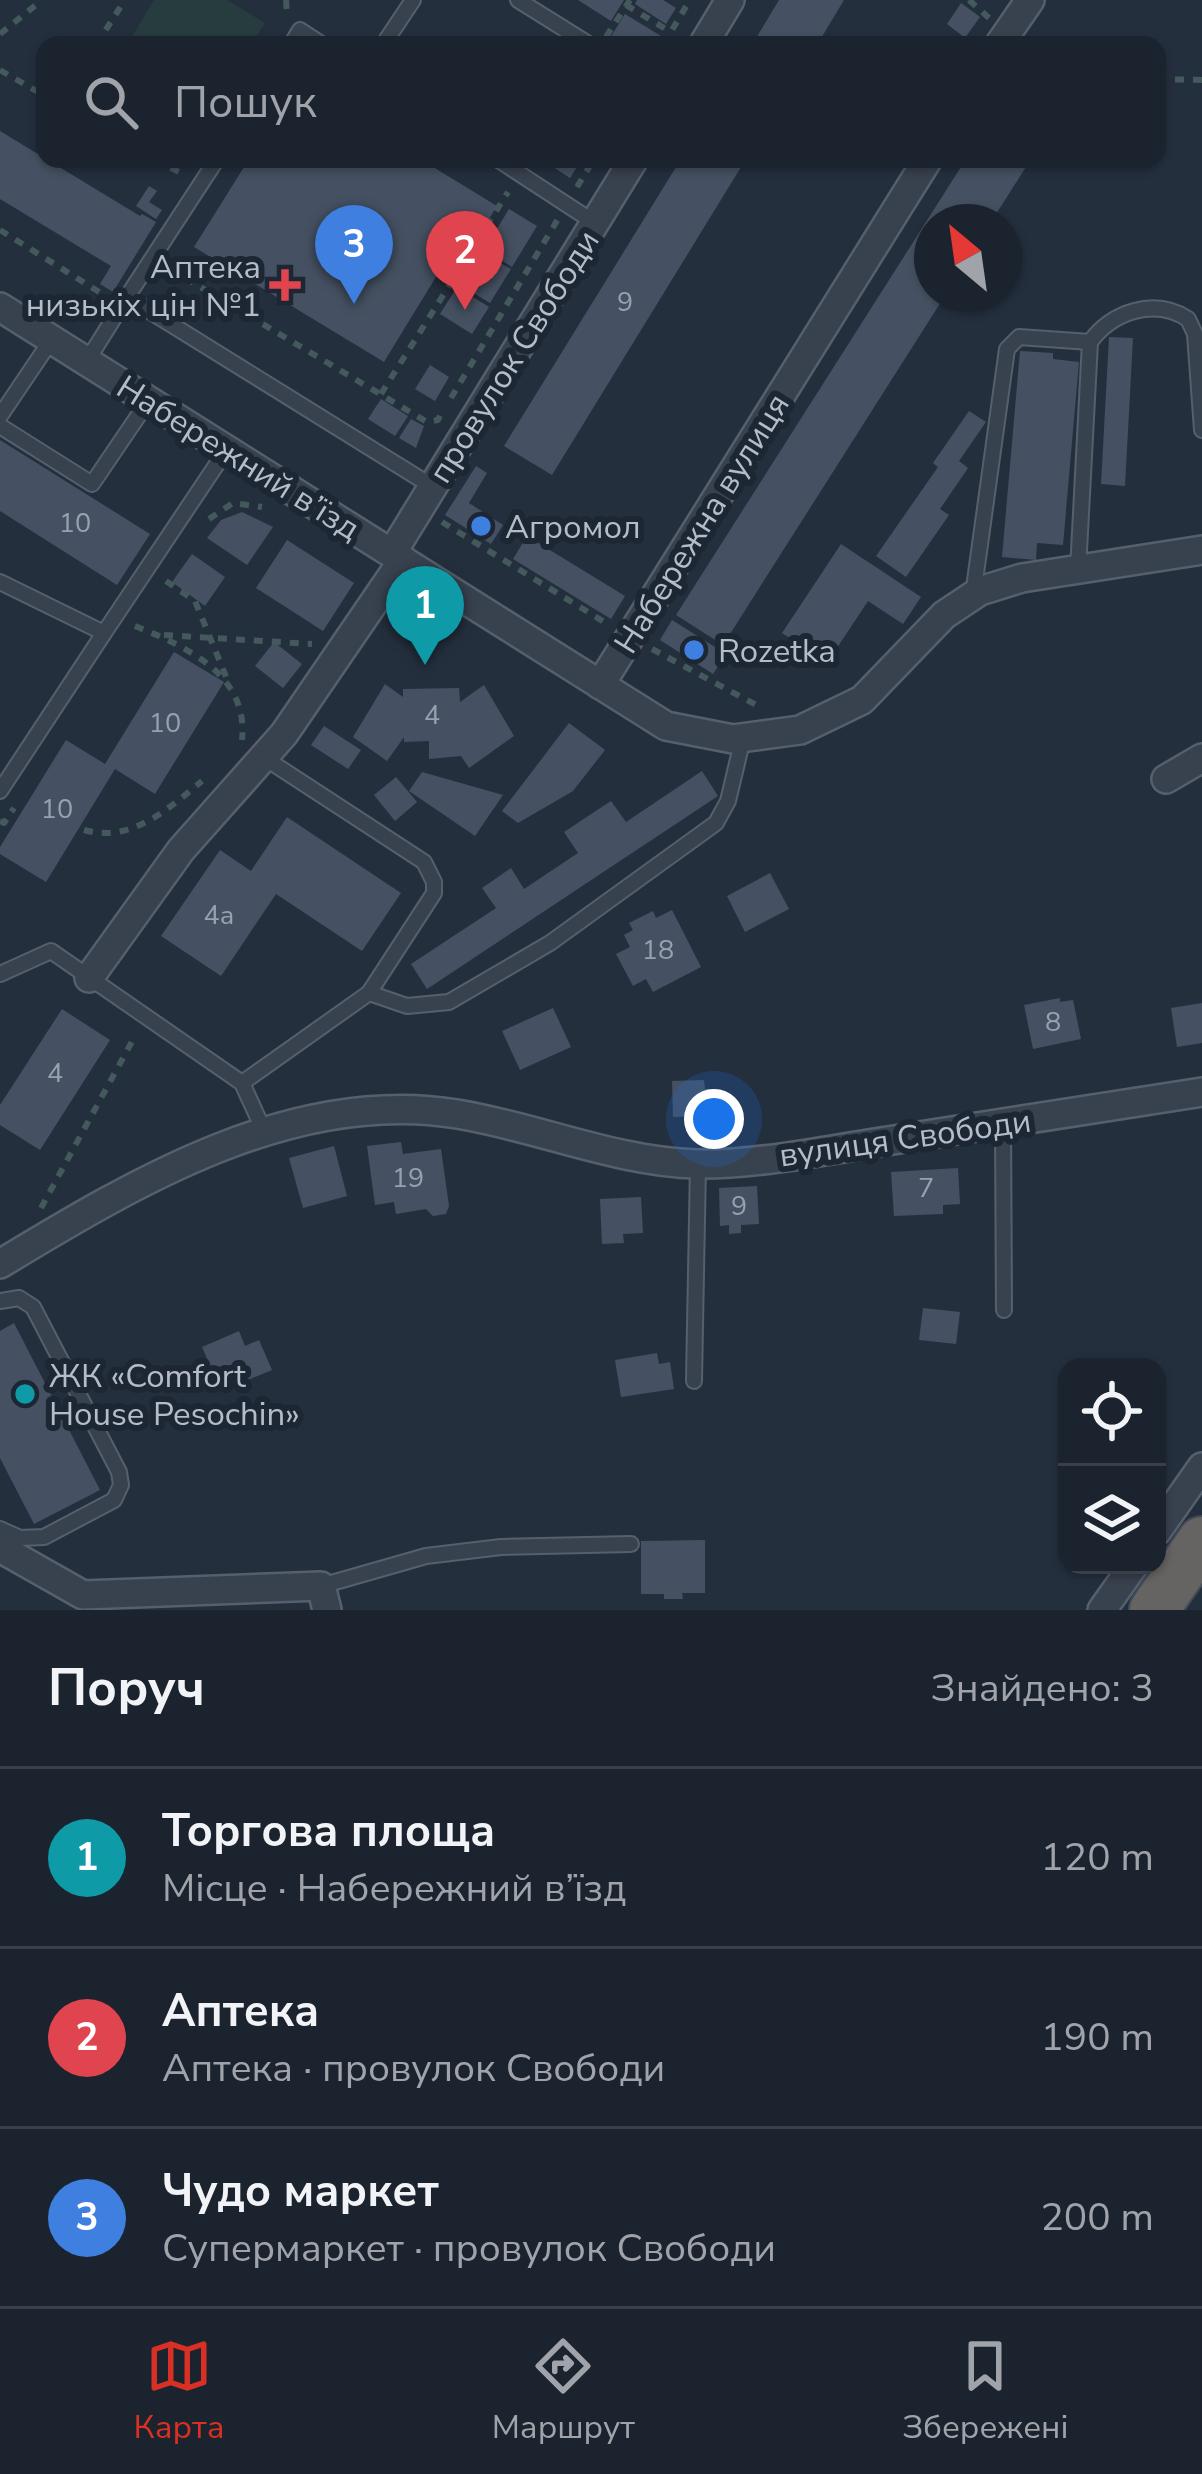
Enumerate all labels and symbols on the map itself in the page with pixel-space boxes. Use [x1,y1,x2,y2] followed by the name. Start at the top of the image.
[914,204,1022,312] north arrow
[315,205,393,304] pin: 3
[426,211,504,310] pin: 2
[418,222,610,492] street label: провулок Свободи
[26,245,261,328] place label: Аптека низькіх цін №1
[272,272,298,298] marker: Аптека низькіх цін №1
[617,284,633,321] house number: 9
[108,365,368,551] street label: Набережний в’їзд
[604,385,800,662] street label: Набережна вулиця
[59,505,91,542] house number: 10
[505,505,641,550] place label: Агромол
[468,513,494,539] marker: Агромол
[386,566,464,665] pin: 1
[718,629,836,674] place label: Rozetka
[681,637,707,663] marker: Rozetka
[424,697,440,734] house number: 4
[149,705,181,742] house number: 10
[41,791,73,828] house number: 10
[204,897,234,934] house number: 4а
[642,932,674,969] house number: 18
[1045,1004,1061,1041] house number: 8
[47,1055,63,1092] house number: 4
[684,1089,744,1149] your location
[776,1099,1034,1178] street label: вулиця Свободи
[392,1160,424,1197] house number: 19
[918,1170,934,1207] house number: 7
[731,1188,747,1225] house number: 9
[49,1354,300,1437] place label: ЖК «Comfort House Pesochin»
[12,1381,38,1407] marker: ЖК «Comfort House Pesochin»

